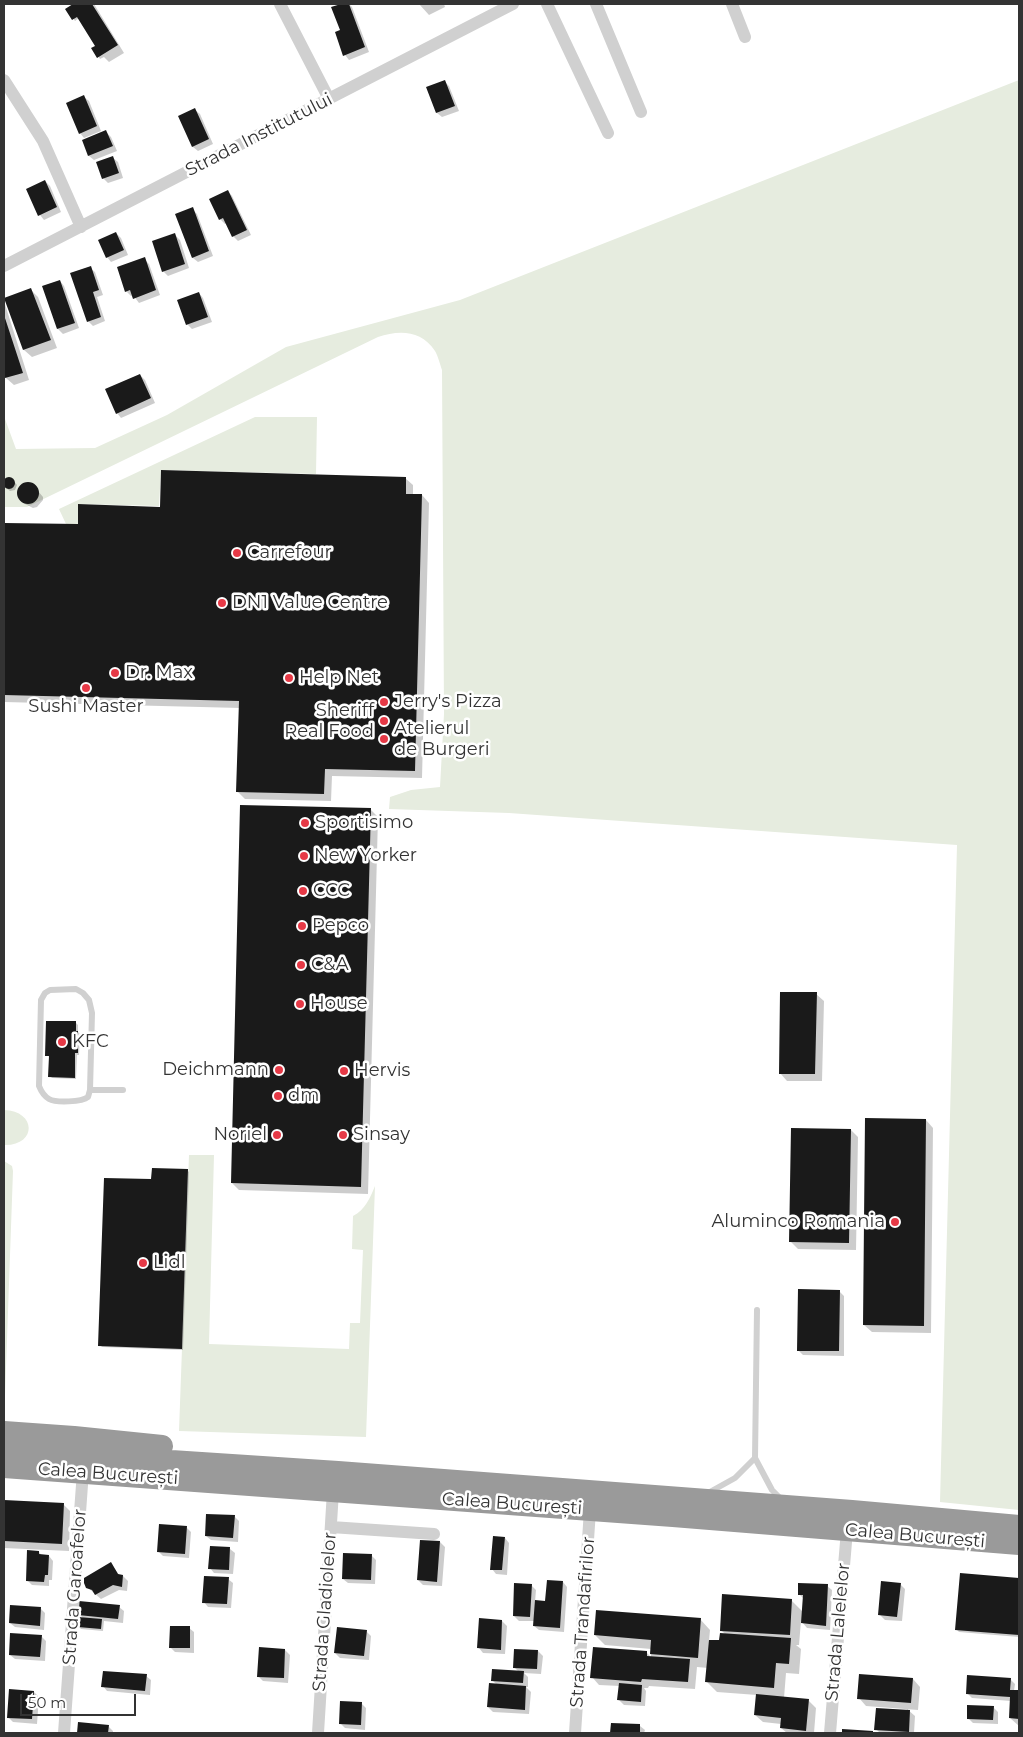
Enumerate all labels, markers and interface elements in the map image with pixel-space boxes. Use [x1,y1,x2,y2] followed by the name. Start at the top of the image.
[182,89,336,181] street label: Strada Institutului
[247,542,332,564] place label: Carrefour
[231,547,243,559] marker: Carrefour
[232,592,388,614] place label: DN1 Value Centre
[216,597,228,609] marker: DN1 Value Centre
[125,662,193,684] place label: Dr. Max
[109,667,121,679] marker: Dr. Max
[299,667,379,689] place label: Help Net
[283,672,295,684] marker: Help Net
[80,682,92,694] marker: Sushi Master
[394,691,502,713] place label: Jerry's Pizza
[28,696,144,718] place label: Sushi Master
[378,696,390,708] marker: Jerry's Pizza
[284,700,374,742] place label: Sheriff Real Food
[378,715,390,727] marker: Sheriff Real Food
[394,718,490,761] place label: Atelierul de Burgeri
[378,733,390,745] marker: Atelierul de Burgeri
[315,812,413,834] place label: Sportisimo
[299,817,311,829] marker: Sportisimo
[314,845,417,867] place label: New Yorker
[298,850,310,862] marker: New Yorker
[313,880,350,902] place label: CCC
[297,885,309,897] marker: CCC
[312,915,369,937] place label: Pepco
[296,920,308,932] marker: Pepco
[311,954,349,976] place label: C&A
[295,959,307,971] marker: C&A
[310,993,368,1015] place label: House
[294,998,306,1010] marker: House
[72,1031,109,1053] place label: KFC
[56,1036,68,1048] marker: KFC
[162,1059,269,1081] place label: Deichmann
[354,1060,410,1082] place label: Hervis
[273,1064,285,1076] marker: Deichmann
[338,1065,350,1077] marker: Hervis
[288,1085,319,1107] place label: dm
[272,1090,284,1102] marker: dm
[213,1124,267,1146] place label: Noriel
[353,1124,410,1146] place label: Sinsay
[271,1129,283,1141] marker: Noriel
[337,1129,349,1141] marker: Sinsay
[711,1211,885,1233] place label: Aluminco Romania
[889,1216,901,1228] marker: Aluminco Romania
[153,1252,185,1274] place label: Lidl
[137,1257,149,1269] marker: Lidl
[37,1458,179,1490] street label: Calea București
[441,1488,583,1520] street label: Calea București
[59,1508,91,1666] street label: Strada Garoafelor
[844,1519,986,1553] street label: Calea București
[309,1532,341,1692] street label: Strada Gladiolelor
[566,1536,600,1708] street label: Strada Trandafirilor
[821,1562,855,1702] street label: Strada Lalelelor
[22,1684,139,1716] scale bar
[28,1693,66,1712] text: 50 m

